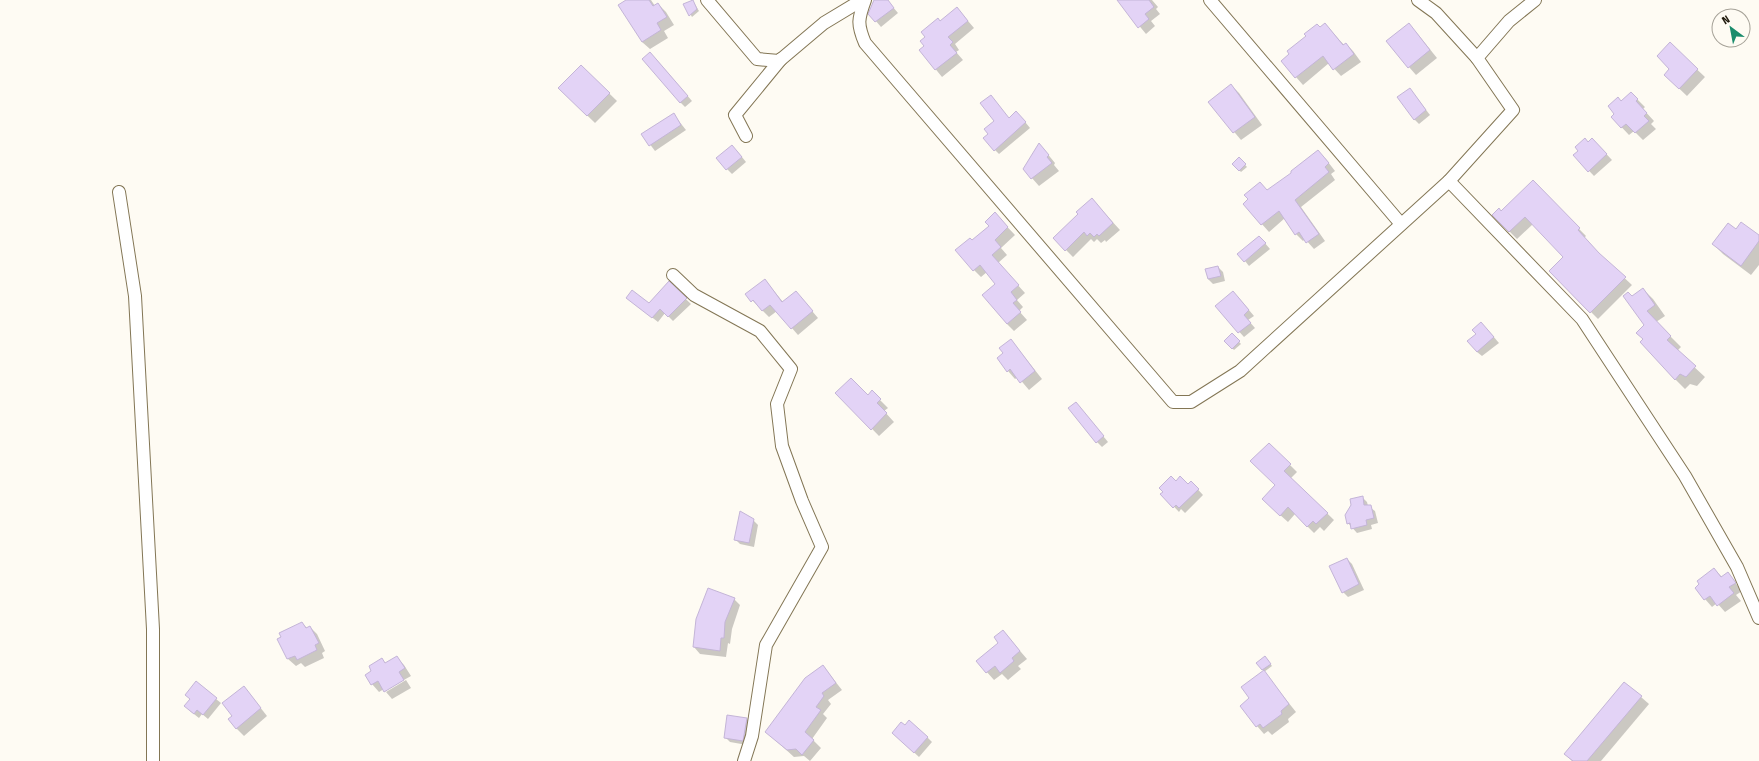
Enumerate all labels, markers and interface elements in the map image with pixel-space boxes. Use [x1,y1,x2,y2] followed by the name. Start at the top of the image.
[1711,8,1751,48] north arrow
[1720,13,1732,27] text: N

